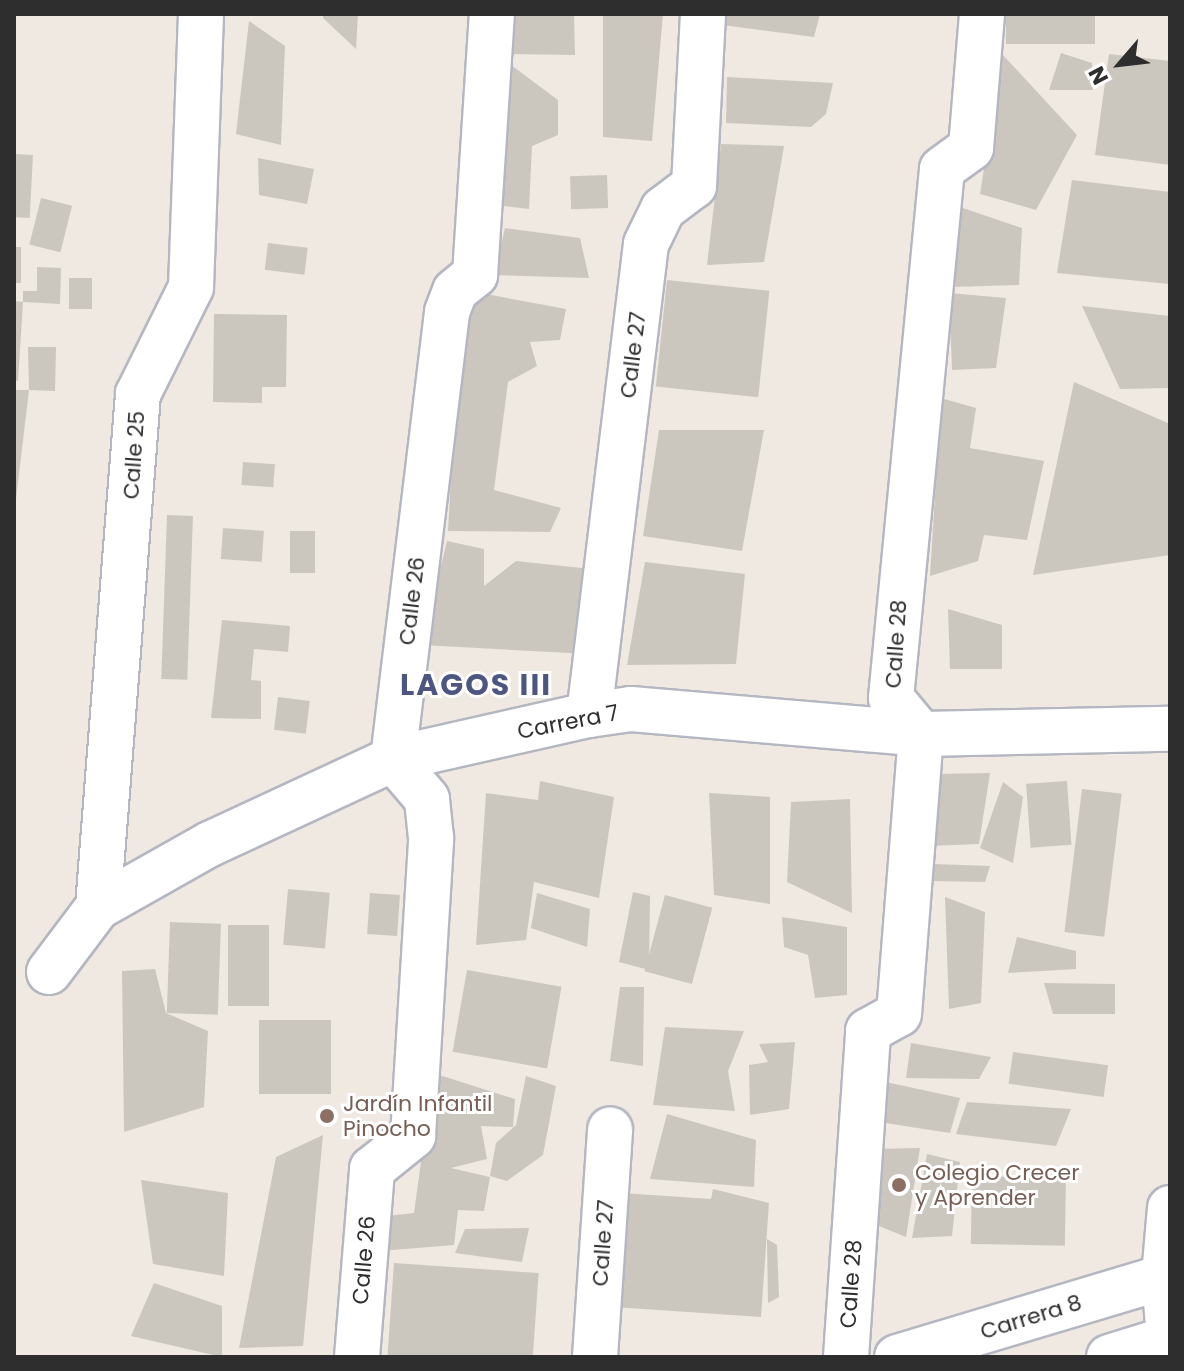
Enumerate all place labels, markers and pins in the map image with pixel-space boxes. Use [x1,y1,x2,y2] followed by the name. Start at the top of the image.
[343,1090,492,1142] place label: Jardín Infantil Pinocho
[318,1107,336,1125] marker: Jardín Infantil Pinocho
[915,1159,1079,1210] place label: Colegio Crecer y Aprender
[890,1176,908,1194] marker: Colegio Crecer y Aprender

